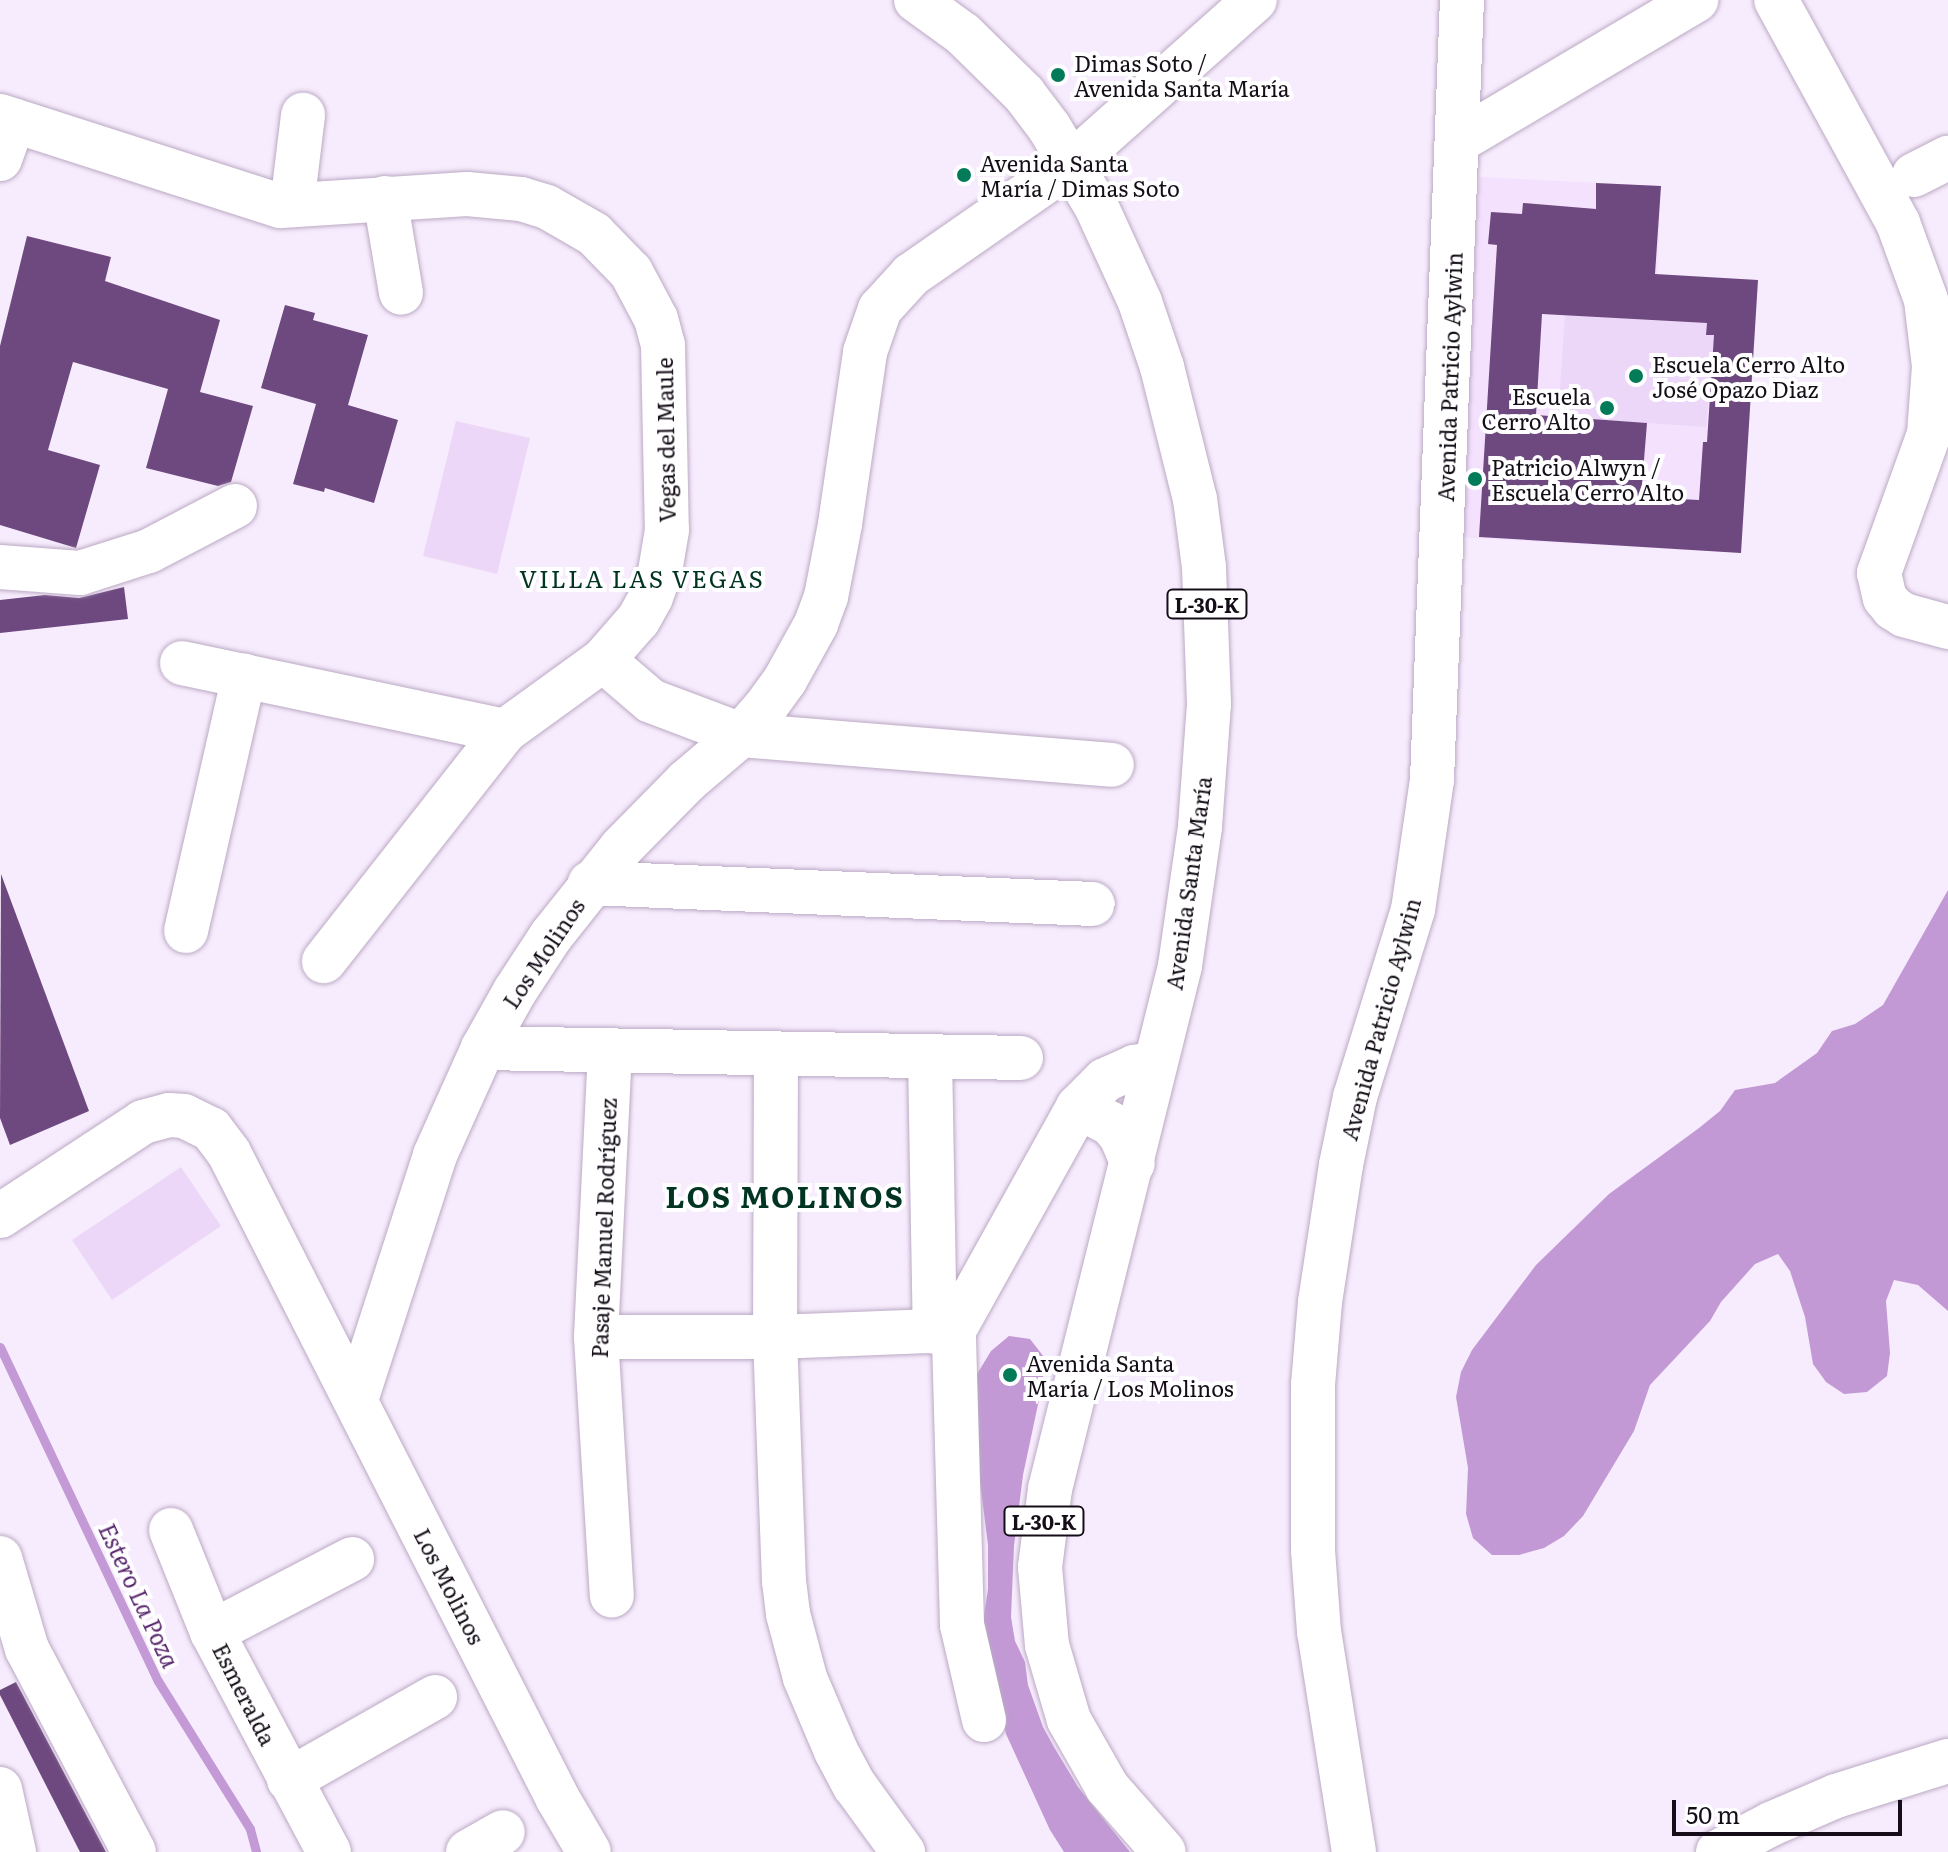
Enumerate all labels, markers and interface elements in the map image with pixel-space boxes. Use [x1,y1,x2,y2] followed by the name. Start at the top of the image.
[1074,49,1290,100] place label: Dimas Soto / Avenida Santa María
[1049,66,1067,84] marker: Dimas Soto / Avenida Santa María
[980,149,1180,200] place label: Avenida Santa María / Dimas Soto
[955,166,973,184] marker: Avenida Santa María / Dimas Soto
[1431,252,1467,502] street label: Avenida Patricio Aylwin
[1652,350,1845,402] place label: Escuela Cerro Alto José Opazo Diaz
[650,357,680,523] street label: Vegas del Maule
[1627,367,1645,385] marker: Escuela Cerro Alto José Opazo Diaz
[1482,382,1591,434] place label: Escuela Cerro Alto
[1598,399,1616,417] marker: Escuela Cerro Alto
[1491,453,1684,504] place label: Patricio Alwyn / Escuela Cerro Alto
[1466,470,1484,488] marker: Patricio Alwyn / Escuela Cerro Alto
[519,564,765,592] district label: VILLA LAS VEGAS
[1165,588,1249,620] road number: L-30-K
[1160,774,1216,992] street label: Avenida Santa María
[497,893,589,1013] street label: Los Molinos
[1335,895,1425,1143] street label: Avenida Patricio Aylwin
[585,1097,621,1359] street label: Pasaje Manuel Rodríguez
[665,1177,905,1213] district label: LOS MOLINOS
[1026,1349,1234,1400] place label: Avenida Santa María / Los Molinos
[1001,1366,1019,1384] marker: Avenida Santa María / Los Molinos
[1002,1505,1086,1537] road number: L-30-K
[94,1518,186,1672] water label: Estero La Poza
[409,1524,491,1648] street label: Los Molinos
[208,1639,282,1749] street label: Esmeralda
[1676,1784,1906,1834] scale bar
[1686,1796,1740,1831] text: 50 m

